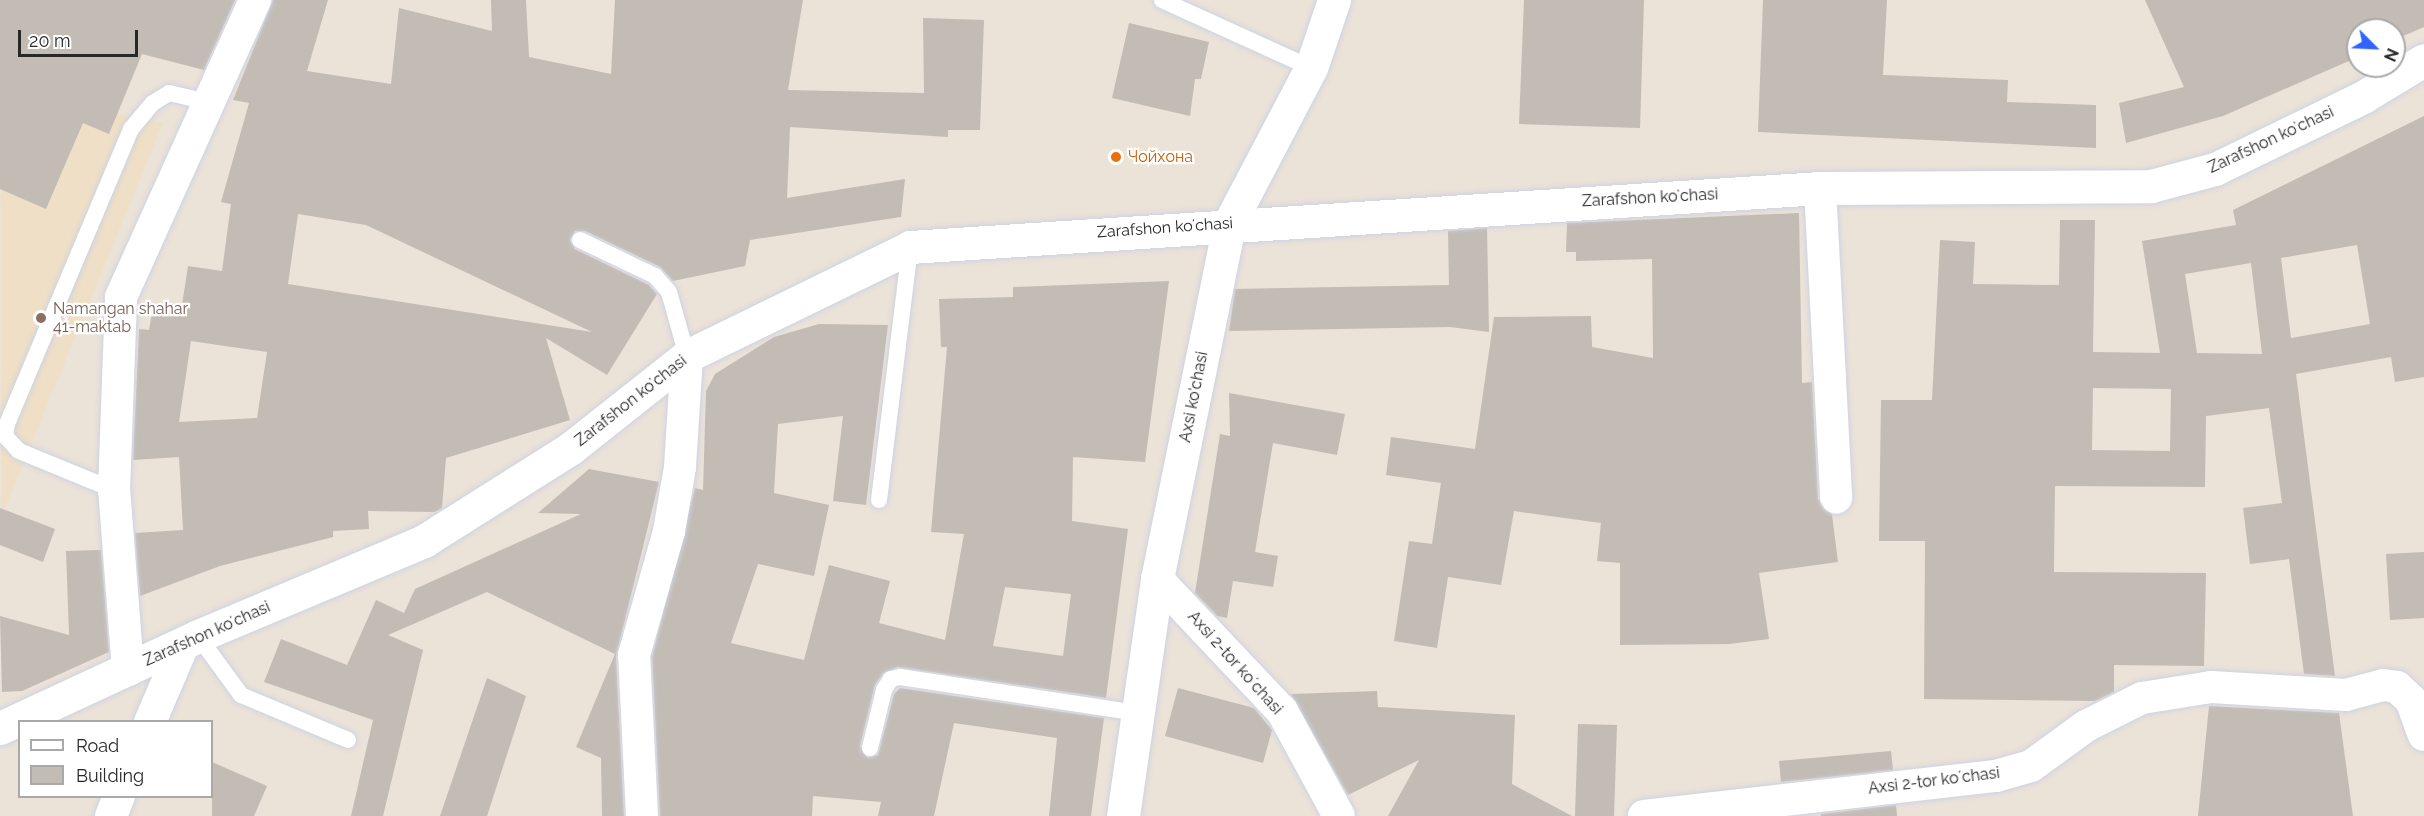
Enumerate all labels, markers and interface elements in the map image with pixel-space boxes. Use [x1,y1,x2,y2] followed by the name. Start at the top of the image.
[21,18,141,56] scale bar
[2346,18,2406,78] north arrow
[29,30,71,51] text: 20 m
[2380,45,2402,64] text: N
[2205,102,2337,178] street label: Zarafshon koʻchasi
[1128,147,1193,167] place label: Чойхона
[1109,150,1123,164] marker: Чойхона
[1581,185,1719,211] street label: Zarafshon koʻchasi
[1096,214,1234,242] street label: Zarafshon koʻchasi
[53,299,188,337] place label: Namangan shahar 41-maktab
[34,311,48,325] marker: Namangan shahar 41-maktab
[1176,350,1212,444] street label: Axsi ko'chasi
[571,351,691,451] street label: Zarafshon koʻchasi
[141,597,273,671] street label: Zarafshon koʻchasi
[1183,607,1287,719] street label: Аxsi 2-tor koʼchasi
[18,720,213,798] legend
[76,735,119,756] text: Road
[1867,763,2001,799] street label: Аxsi 2-tor koʼchasi
[76,765,144,786] text: Building

